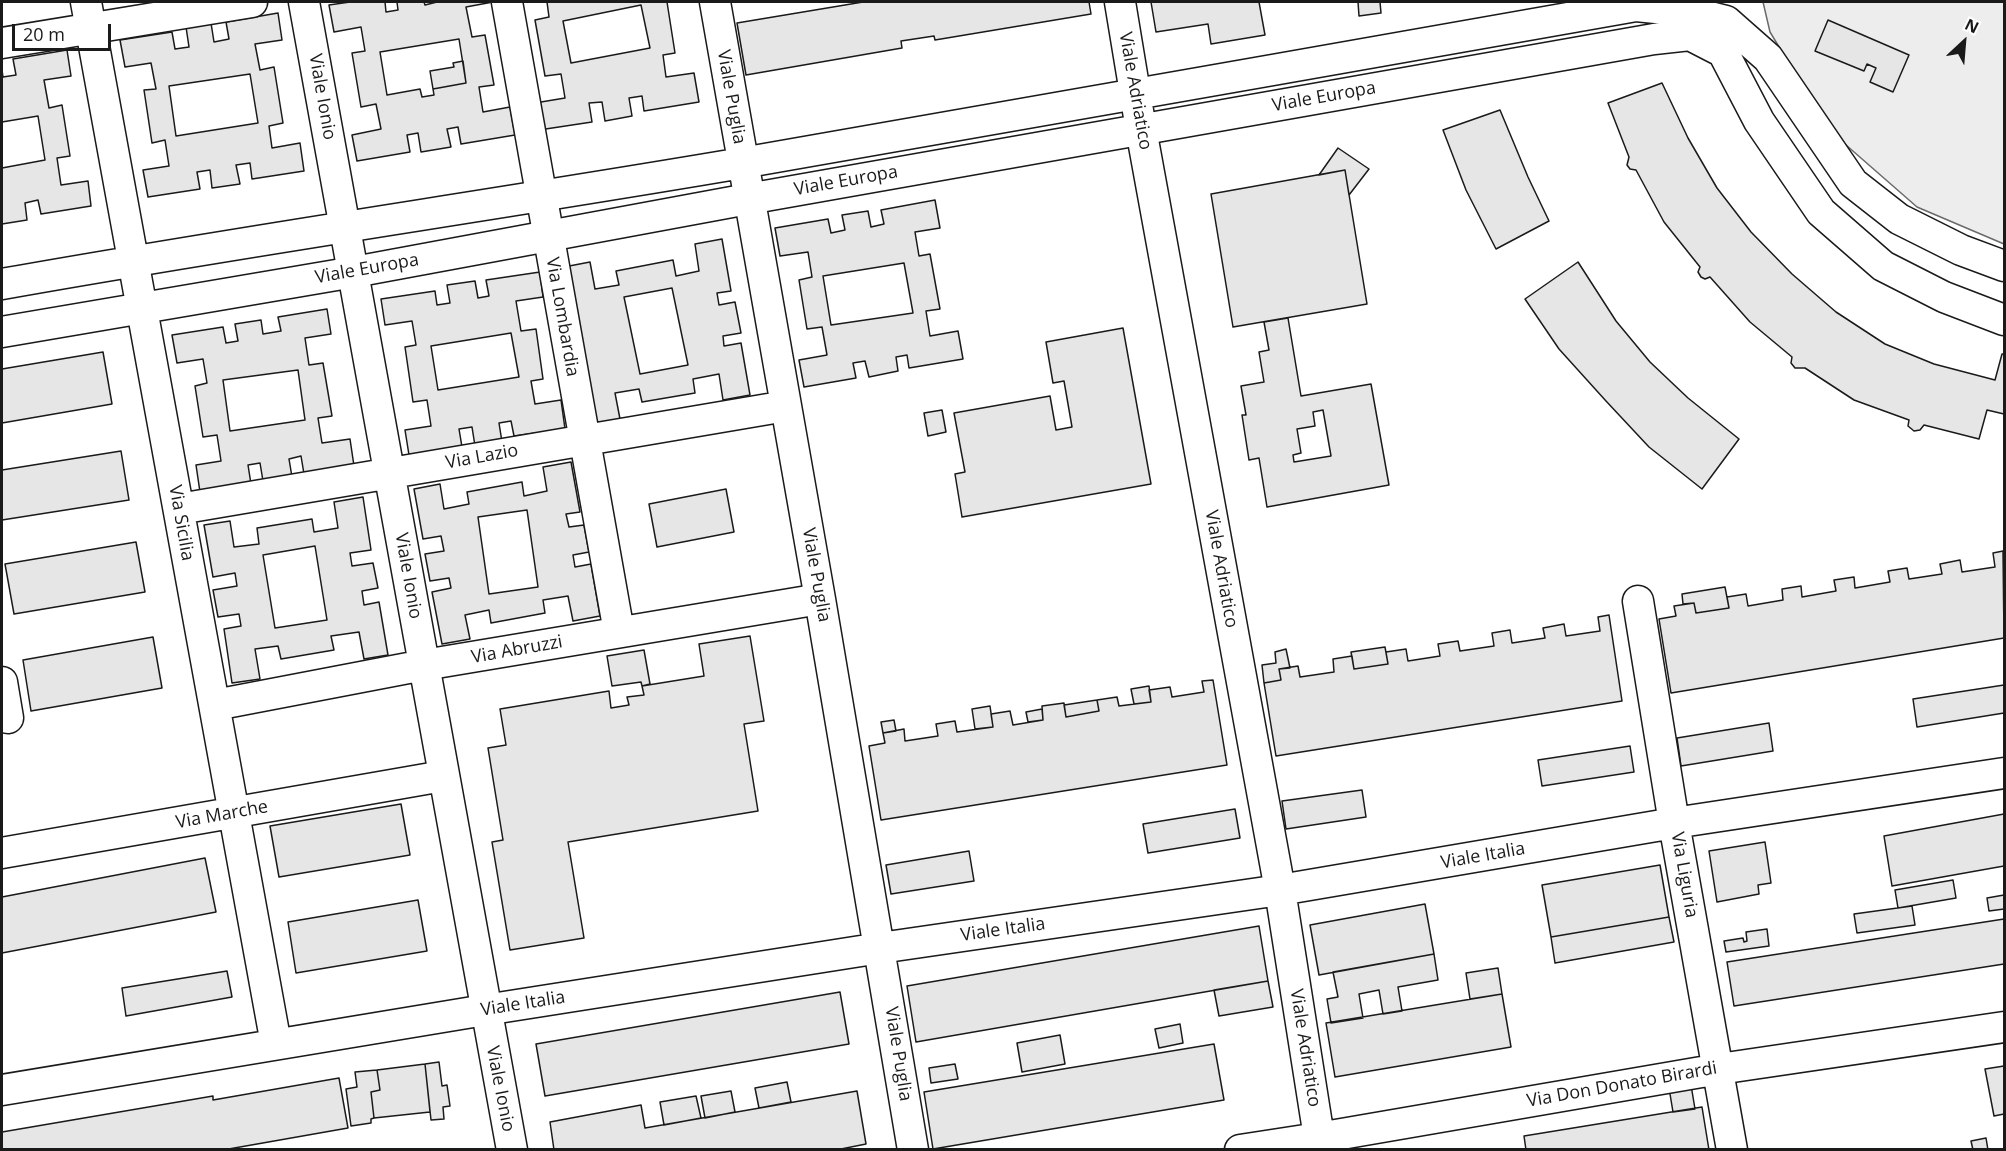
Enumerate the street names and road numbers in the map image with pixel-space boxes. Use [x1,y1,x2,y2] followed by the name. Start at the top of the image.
[1114,30,1156,152] street label: Viale Adriatico
[712,48,750,146] street label: Viale Puglia
[304,52,340,142] street label: Viale Ionio
[1270,77,1378,117] street label: Viale Europa
[792,161,900,201] street label: Viale Europa
[313,249,421,289] street label: Viale Europa
[541,256,583,378] street label: Via Lombardia
[444,440,520,474] street label: Via Lazio
[164,483,198,563] street label: Via Sicilia
[1200,508,1242,630] street label: Viale Adriatico
[797,526,835,624] street label: Viale Puglia
[390,531,426,621] street label: Viale Ionio
[470,631,564,669] street label: Via Abruzzi
[174,796,270,834] street label: Via Marche
[1666,830,1702,920] street label: Via Liguria
[1439,838,1527,874] street label: Viale Italia
[959,913,1047,947] street label: Viale Italia
[479,987,567,1021] street label: Viale Italia
[1285,987,1325,1109] street label: Viale Adriatico
[880,1005,916,1103] street label: Viale Puglia
[481,1044,519,1134] street label: Viale Ionio
[1525,1058,1719,1112] street label: Via Don Donato Birardi

